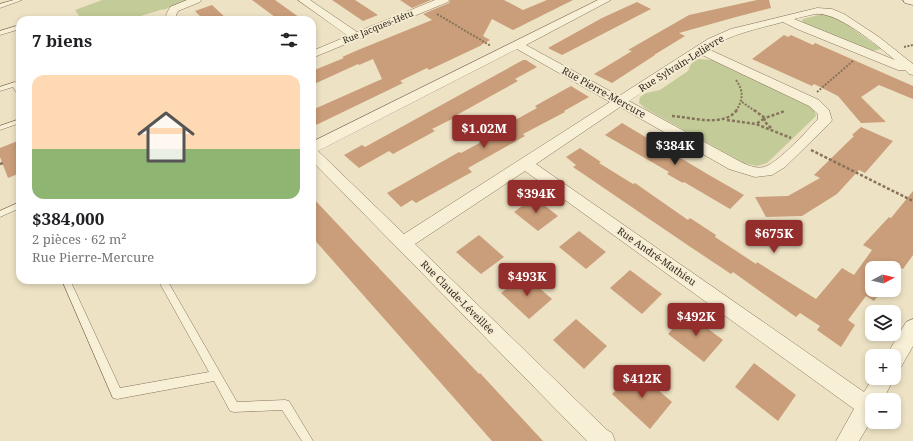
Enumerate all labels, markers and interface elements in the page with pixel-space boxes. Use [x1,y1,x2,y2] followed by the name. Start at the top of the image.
[340,6,415,47] street label: Rue Jacques-Hétu
[32,29,92,52] text: 7 biens
[278,29,300,51] icon: filters
[636,31,726,95] street label: Rue Sylvain-Lelièvre
[559,63,649,121] street label: Rue Pierre-Mercure
[130,101,202,173] icon: home
[451,115,517,149] pin: $1.02M
[461,119,507,137] text: $1.02M
[647,132,703,166] pin: $384K
[656,136,694,154] text: $384K
[508,180,564,214] pin: $394K
[517,184,555,202] text: $394K
[32,207,104,230] text: $384,000
[746,220,802,254] pin: $675K
[615,223,700,289] street label: Rue André-Mathieu
[755,224,793,242] text: $675K
[32,230,126,248] text: 2 pièces · 62 m²
[32,248,154,266] text: Rue Pierre-Mercure
[418,257,498,337] street label: Rue Claude-Léveillée
[865,261,901,297] north arrow
[865,261,901,429] map controls
[499,263,555,297] pin: $493K
[508,267,546,285] text: $493K
[668,303,724,337] pin: $492K
[865,305,901,341] button: layers
[677,307,715,325] text: $492K
[865,349,901,385] button: +
[614,365,670,399] pin: $412K
[623,369,661,387] text: $412K
[865,393,901,429] button: −

